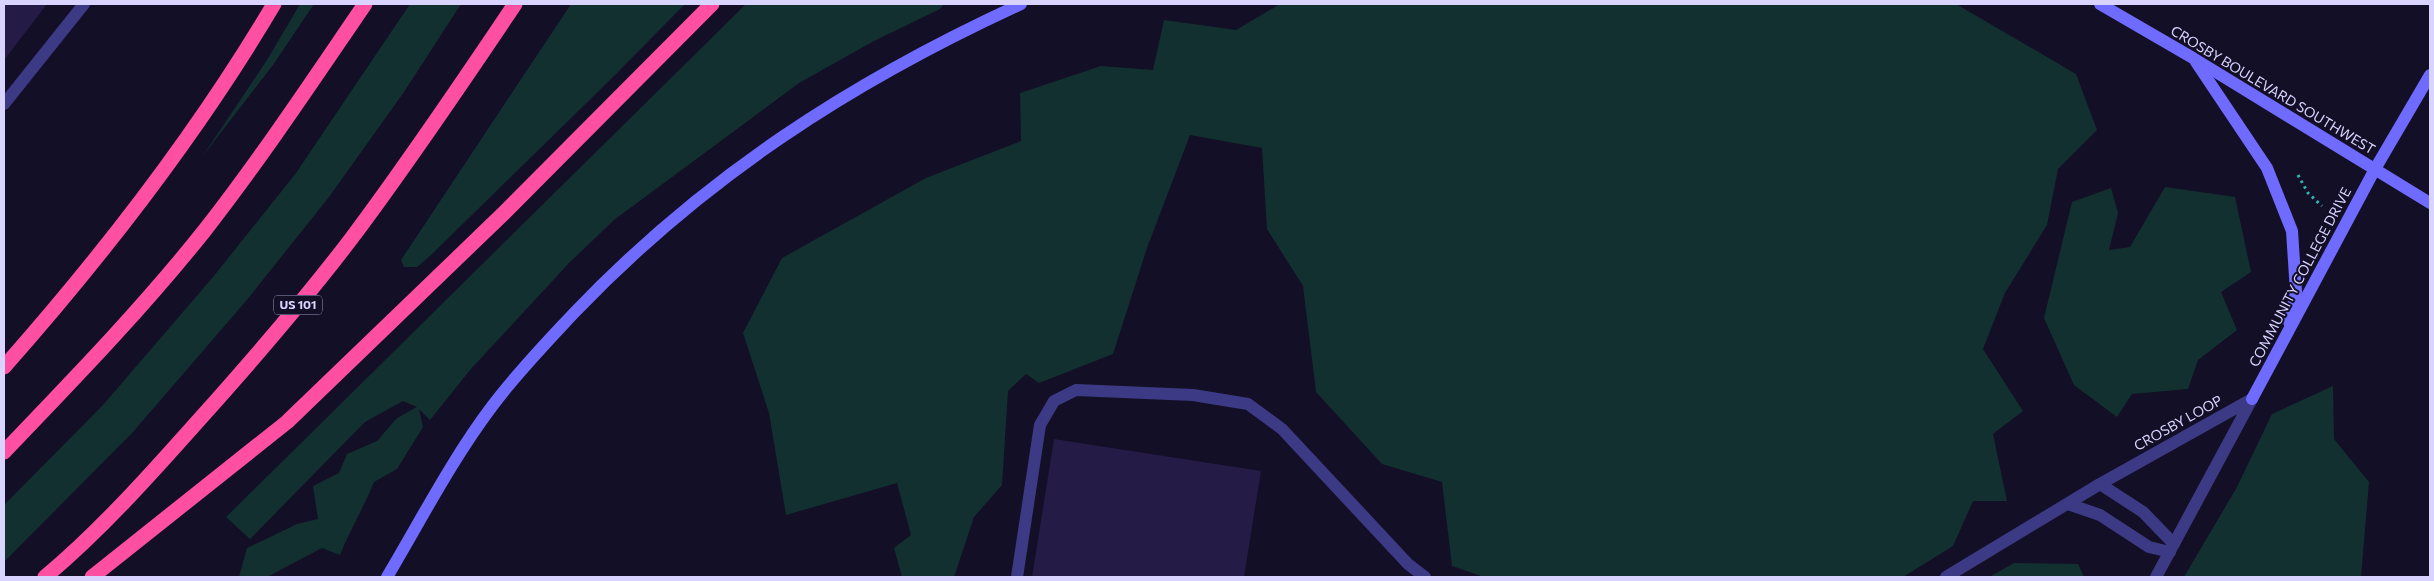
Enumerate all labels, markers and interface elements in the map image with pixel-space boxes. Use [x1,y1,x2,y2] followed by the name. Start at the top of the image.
[2168,22,2379,158] street label: CROSBY BOULEVARD SOUTHWEST
[2245,184,2354,370] street label: COMMUNITY COLLEGE DRIVE
[274,296,322,314] road number: US 101
[2131,391,2225,454] street label: CROSBY LOOP

